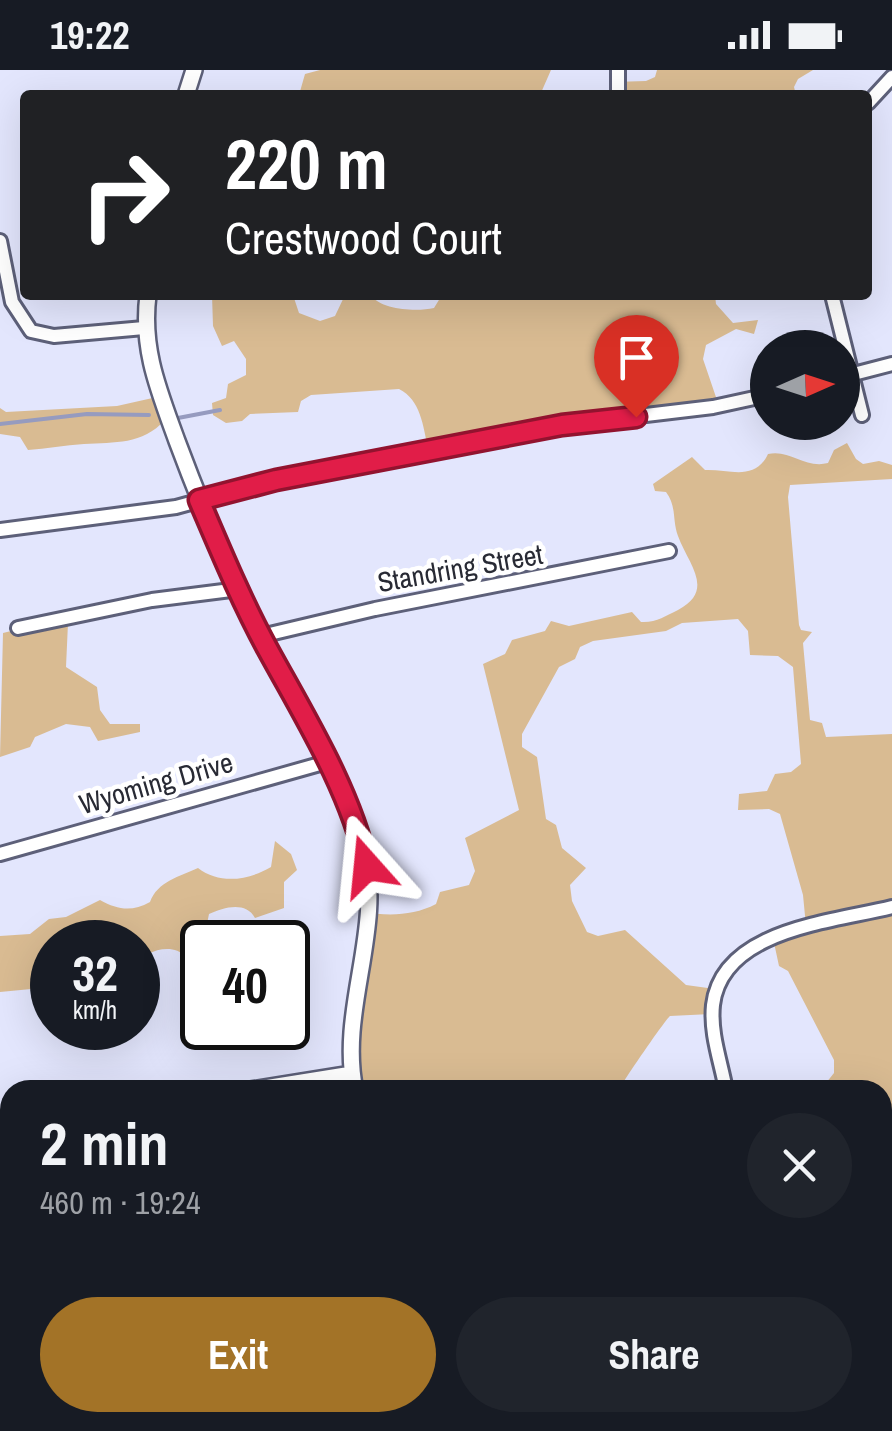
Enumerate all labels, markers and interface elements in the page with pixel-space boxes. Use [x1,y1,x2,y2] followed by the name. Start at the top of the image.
[50,10,130,61] text: 19:22
[225,117,388,211] text: 220 m
[60,130,190,260] icon: right
[225,207,502,268] text: Crestwood Court
[594,315,679,418] pin
[609,330,664,385] icon: arrive
[750,330,860,440] north arrow
[750,330,860,440] map controls
[374,535,546,601] street label: Standring Street
[75,743,237,823] street label: Wyoming Drive
[315,814,419,918] position arrow
[180,920,310,1050] speed limit sign: 40
[72,939,118,1007] text: 32
[73,993,117,1027] text: km/h
[40,1103,169,1184] text: 2 min
[747,1113,852,1218] button: close
[40,1181,200,1224] text: 460 m · 19:24
[40,1297,436,1412] button: Exit
[456,1297,852,1412] button: Share

